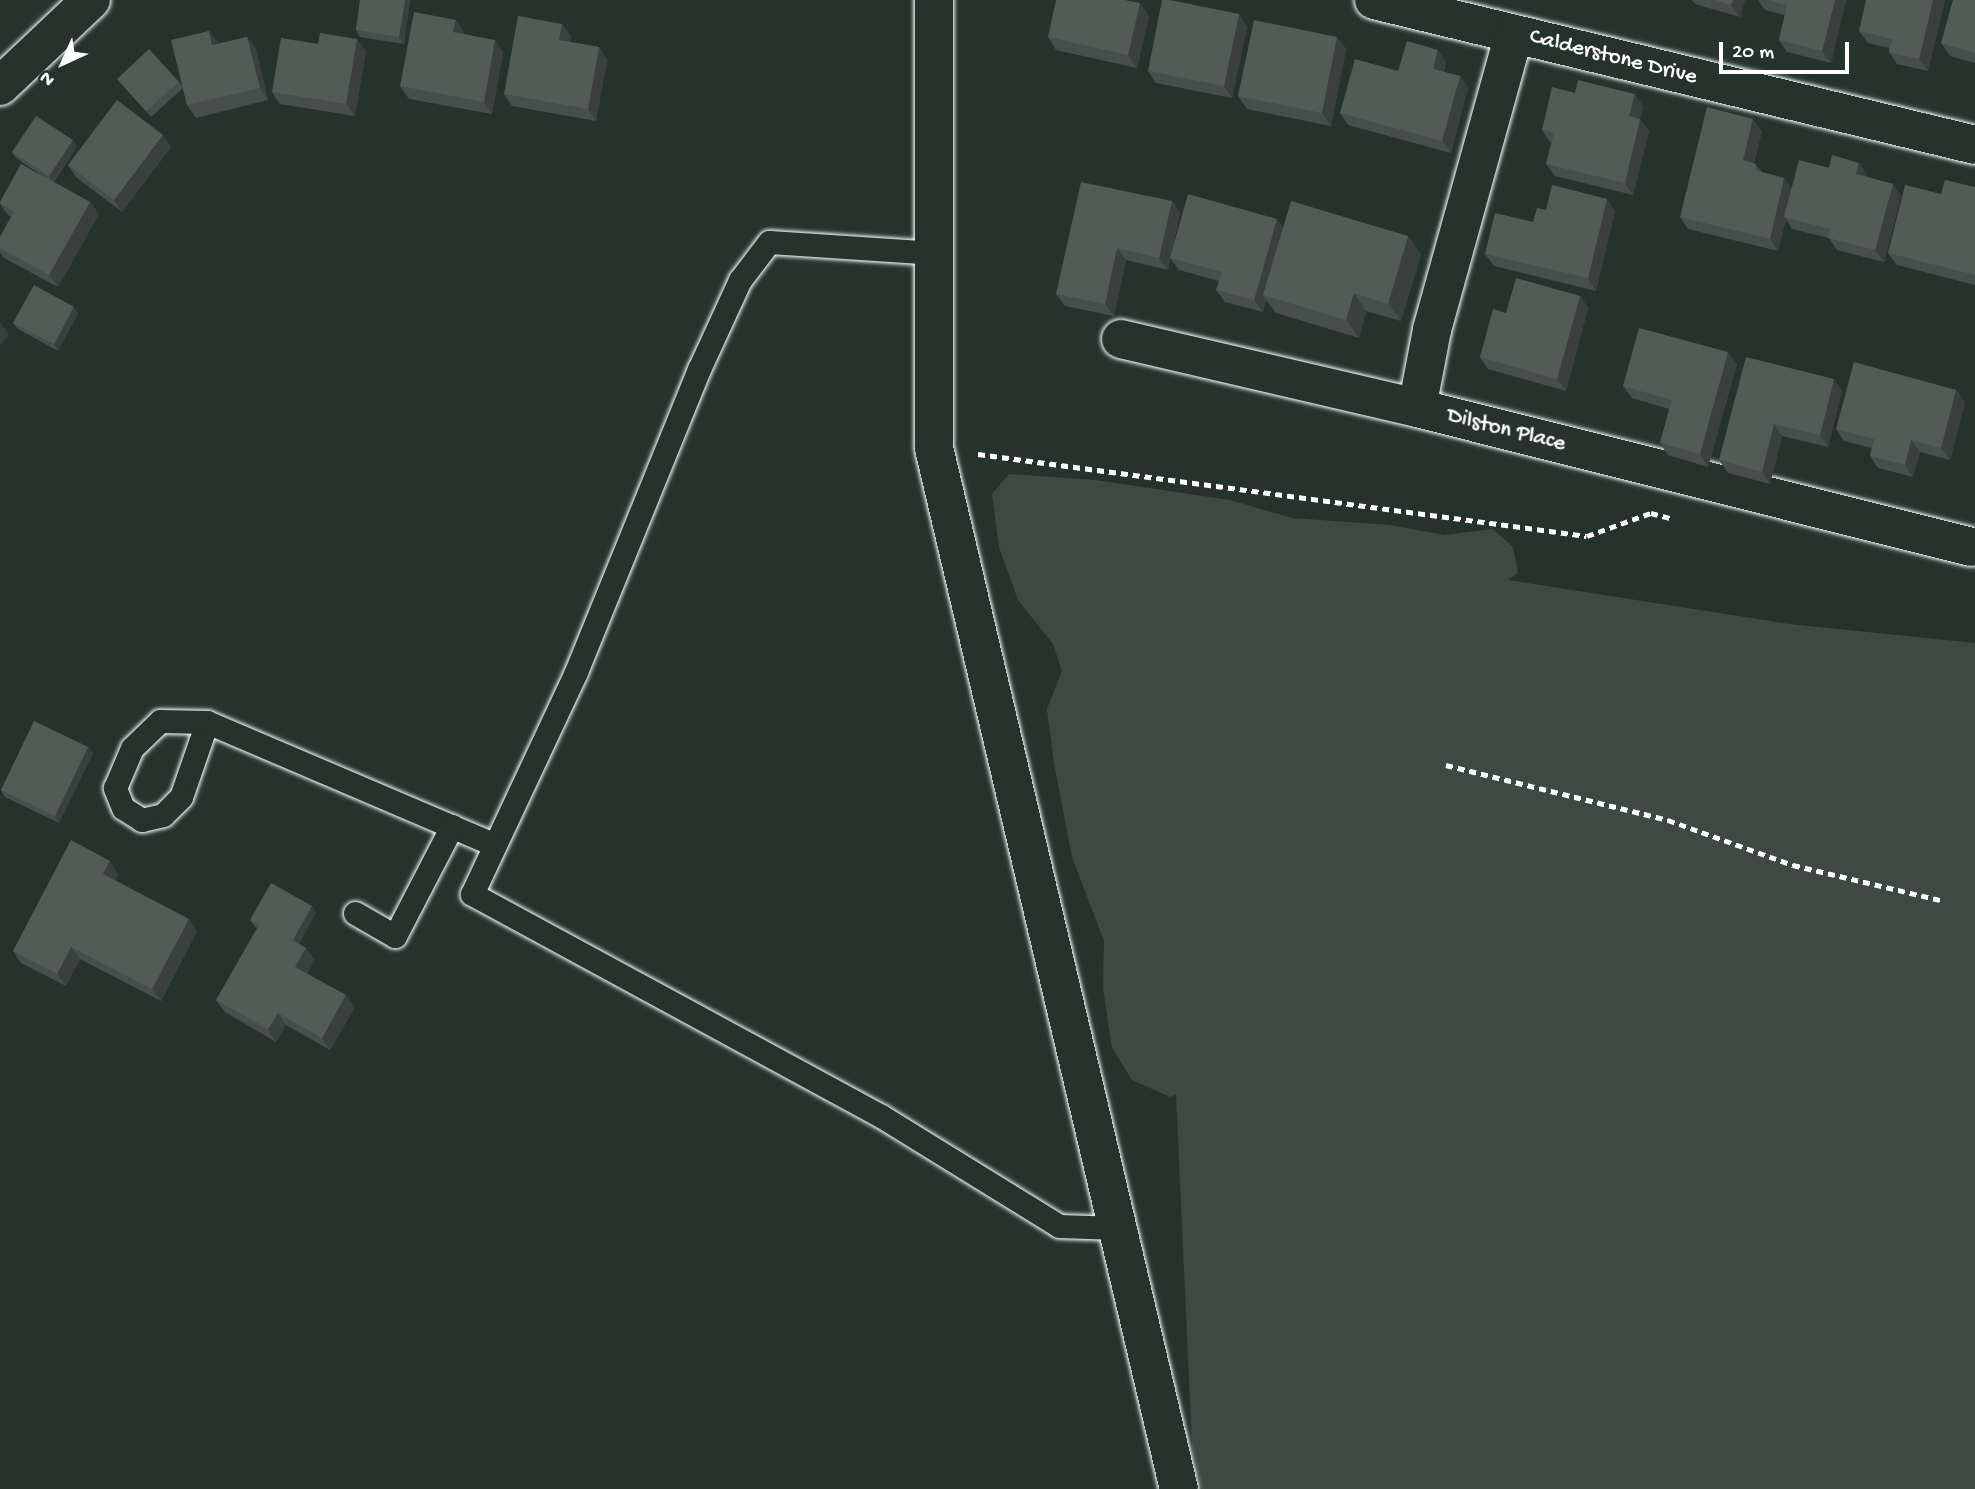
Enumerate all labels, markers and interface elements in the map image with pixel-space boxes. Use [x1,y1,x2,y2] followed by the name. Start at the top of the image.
[1526,24,1700,92] street label: Calderstone Drive
[28,28,98,98] north arrow
[1723,28,1853,72] scale bar
[1732,41,1774,66] text: 20 m
[35,66,60,91] text: N
[1444,403,1568,459] street label: Dilston Place

